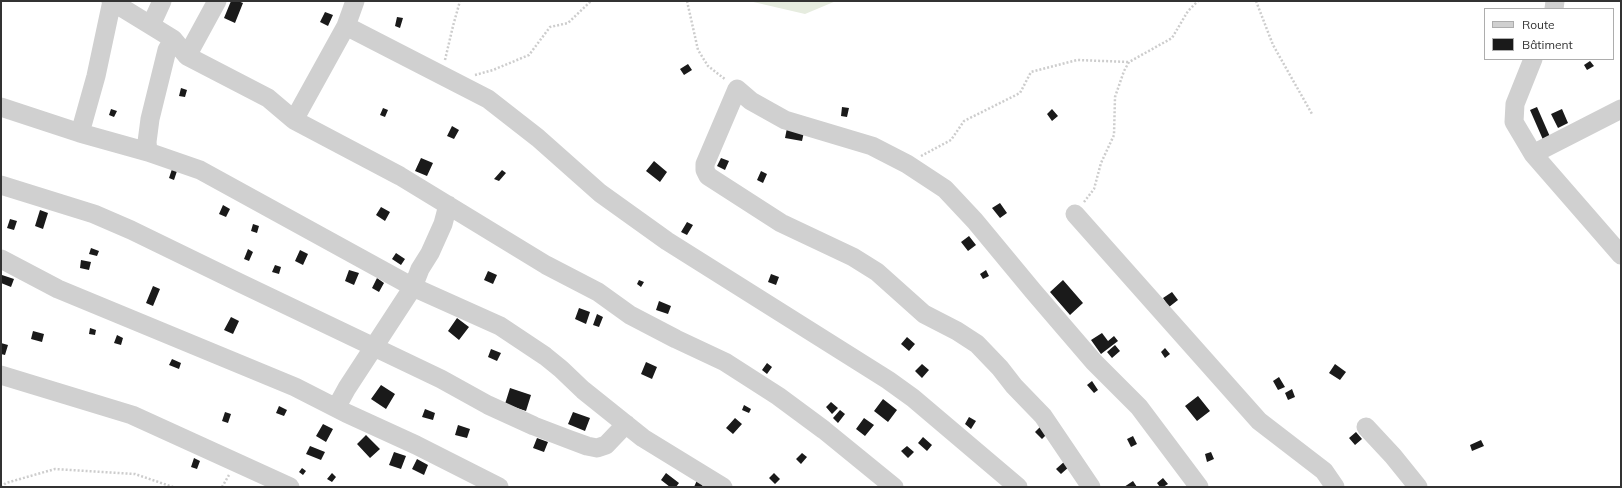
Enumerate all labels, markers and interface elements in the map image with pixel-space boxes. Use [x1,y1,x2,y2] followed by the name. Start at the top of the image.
[1484,8,1614,60] legend
[1522,17,1555,32] text: Route
[1522,37,1573,52] text: Bâtiment

